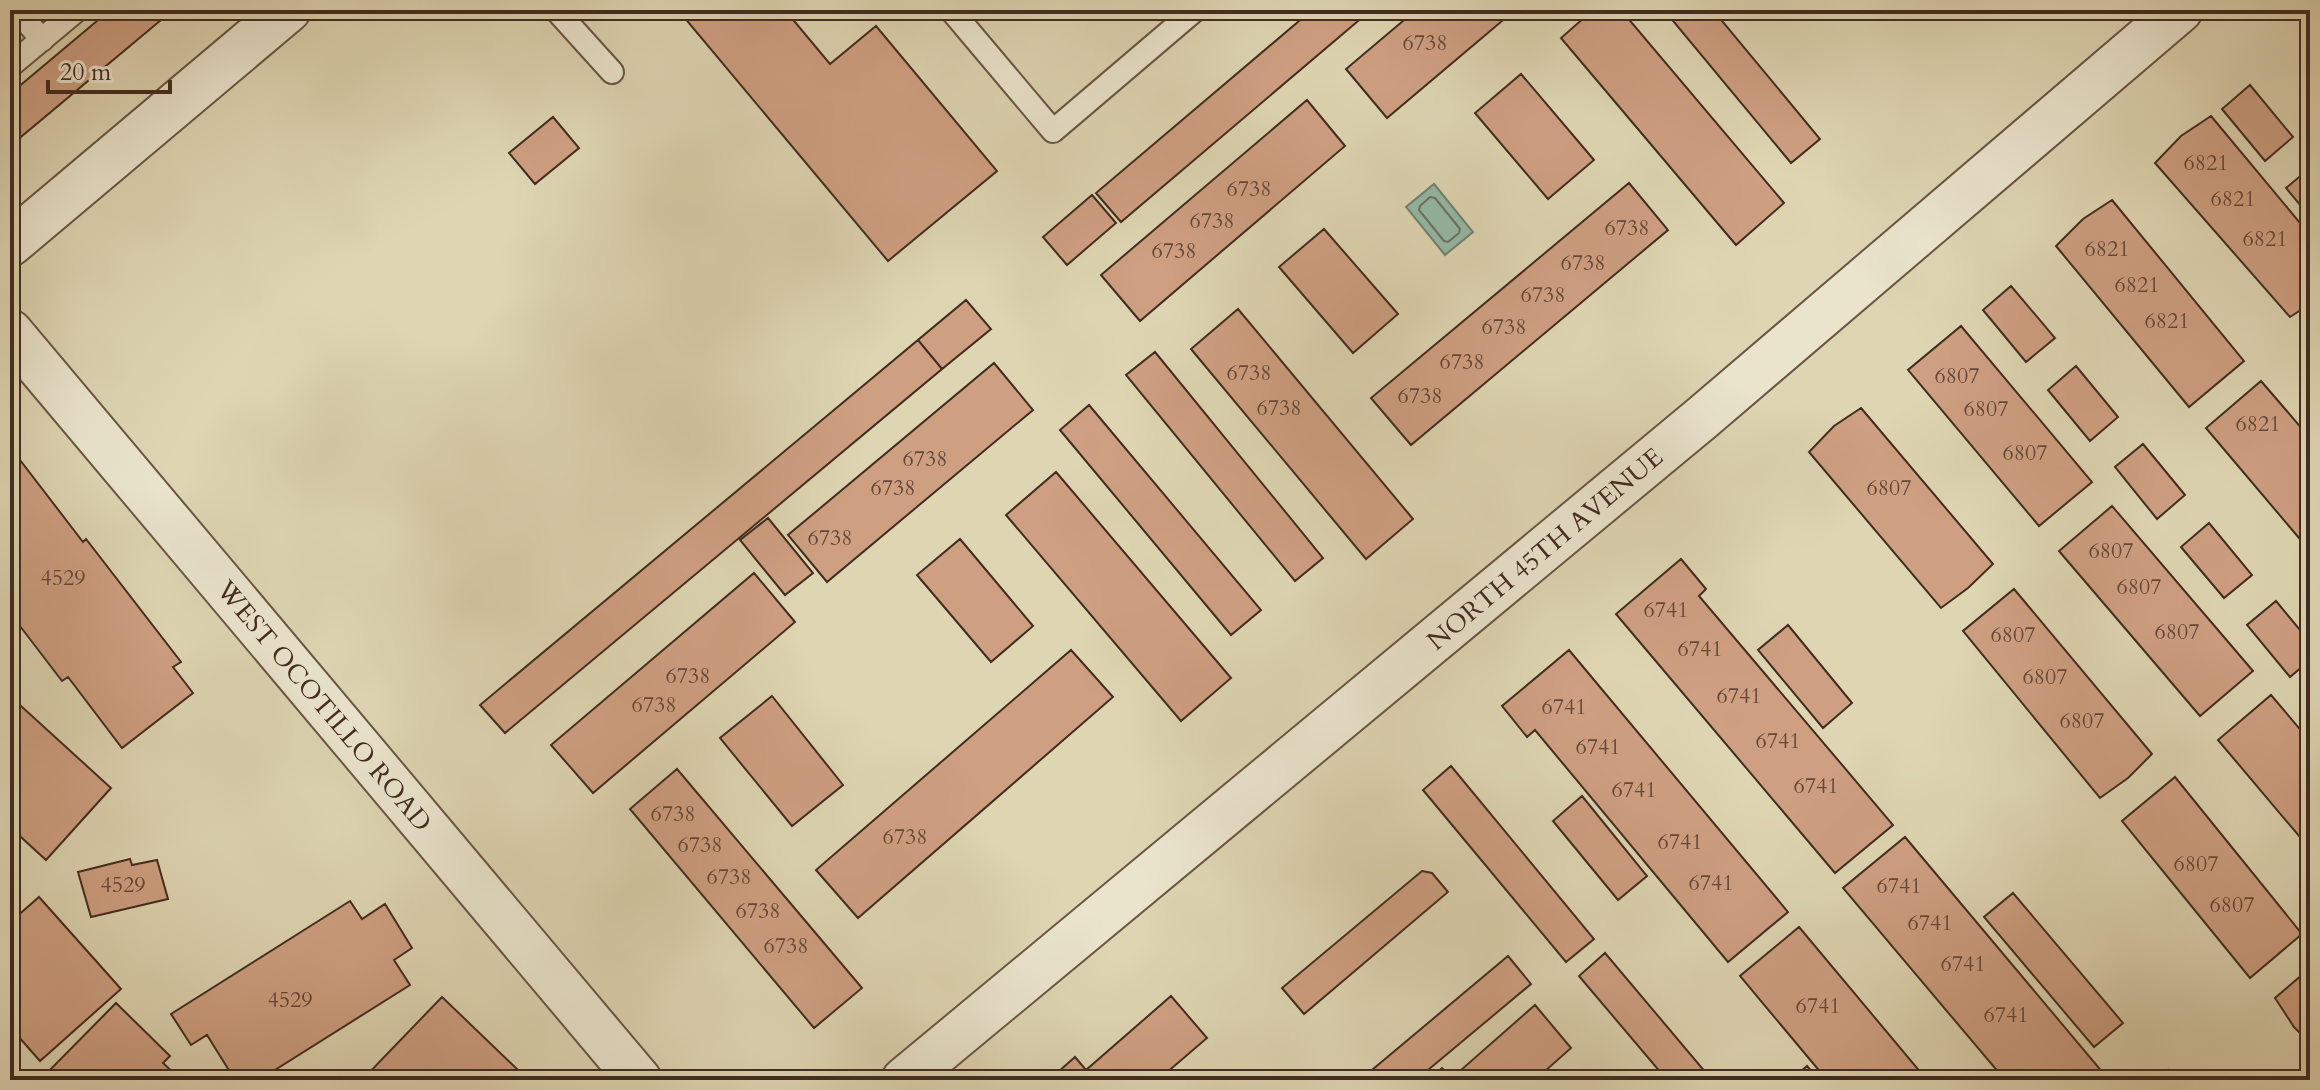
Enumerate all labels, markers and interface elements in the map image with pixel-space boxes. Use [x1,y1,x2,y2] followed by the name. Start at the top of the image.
[1402,28,1448,58] house number: 6738
[48,44,170,94] scale bar
[60,56,112,89] text: 20 m
[2183,148,2229,178] house number: 6821
[1226,174,1272,204] house number: 6738
[2210,184,2256,214] house number: 6821
[1189,206,1235,236] house number: 6738
[1604,213,1650,243] house number: 6738
[2242,224,2288,254] house number: 6821
[2084,234,2130,264] house number: 6821
[1151,236,1197,266] house number: 6738
[1560,248,1606,278] house number: 6738
[2114,270,2160,300] house number: 6821
[1520,280,1566,310] house number: 6738
[2144,306,2190,336] house number: 6821
[1481,312,1527,342] house number: 6738
[1439,347,1485,377] house number: 6738
[1226,358,1272,388] house number: 6738
[1934,361,1980,391] house number: 6807
[1397,381,1443,411] house number: 6738
[1256,393,1302,423] house number: 6738
[1963,394,2009,424] house number: 6807
[2235,409,2281,439] house number: 6821
[2002,438,2048,468] house number: 6807
[1420,440,1670,658] street label: NORTH 45TH AVENUE
[902,444,948,474] house number: 6738
[870,473,916,503] house number: 6738
[1866,473,1912,503] house number: 6807
[807,523,853,553] house number: 6738
[2088,536,2134,566] house number: 6807
[40,563,86,593] house number: 4529
[208,572,439,839] street label: WEST OCOTILLO ROAD
[2116,572,2162,602] house number: 6807
[1643,595,1689,625] house number: 6741
[2154,617,2200,647] house number: 6807
[1990,620,2036,650] house number: 6807
[1677,634,1723,664] house number: 6741
[665,661,711,691] house number: 6738
[2022,662,2068,692] house number: 6807
[1716,681,1762,711] house number: 6741
[631,690,677,720] house number: 6738
[1541,692,1587,722] house number: 6741
[2059,706,2105,736] house number: 6807
[1755,726,1801,756] house number: 6741
[1575,732,1621,762] house number: 6741
[1793,771,1839,801] house number: 6741
[1611,775,1657,805] house number: 6741
[650,799,696,829] house number: 6738
[882,822,928,852] house number: 6738
[1657,827,1703,857] house number: 6741
[677,830,723,860] house number: 6738
[2173,849,2219,879] house number: 6807
[706,862,752,892] house number: 6738
[1688,868,1734,898] house number: 6741
[100,870,146,900] house number: 4529
[1876,871,1922,901] house number: 6741
[2209,890,2255,920] house number: 6807
[735,896,781,926] house number: 6738
[1907,908,1953,938] house number: 6741
[763,931,809,961] house number: 6738
[1940,949,1986,979] house number: 6741
[267,985,313,1015] house number: 4529
[1795,991,1841,1021] house number: 6741
[1983,1000,2029,1030] house number: 6741

